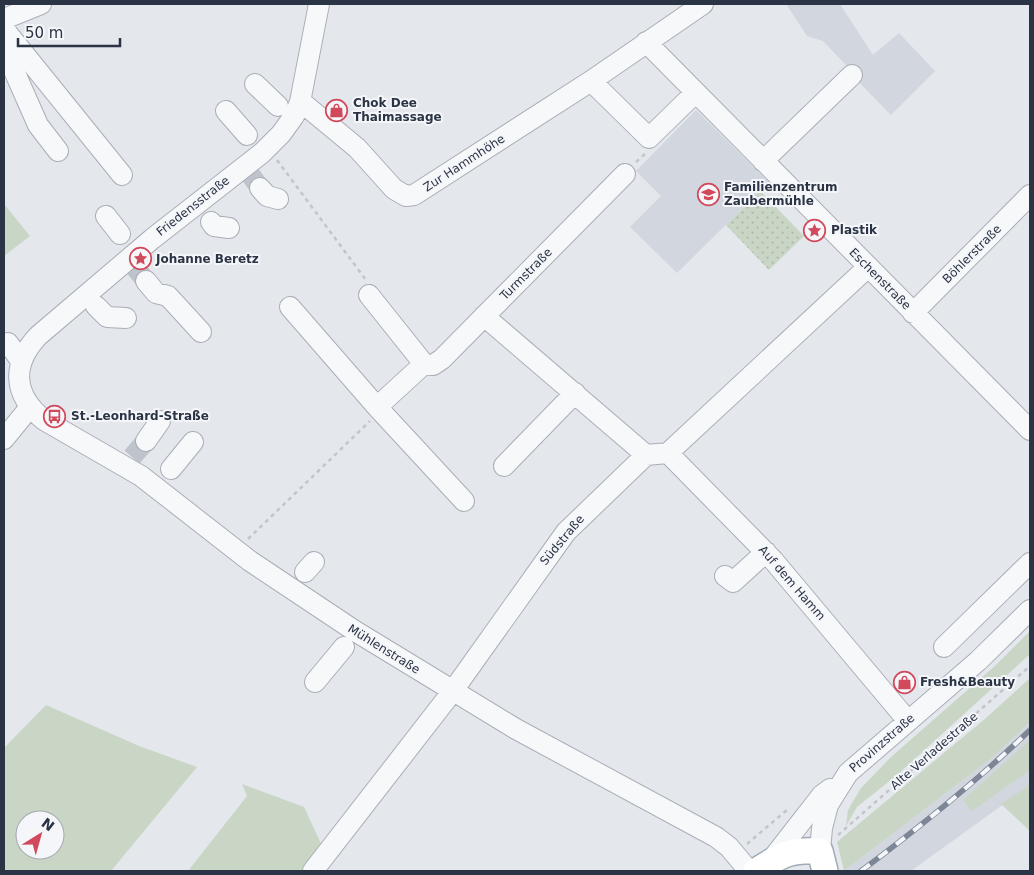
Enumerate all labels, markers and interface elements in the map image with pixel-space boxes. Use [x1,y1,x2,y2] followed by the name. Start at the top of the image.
[18,15,120,47] scale bar
[25,24,63,42] text: 50 m
[353,96,442,124] place label: Chok Dee Thaimassage
[325,98,349,122] shop icon: Chok Dee Thaimassage
[421,131,507,195] street label: Zur Hammhöhe
[154,173,232,239] street label: Friedensstraße
[724,180,837,208] place label: Familienzentrum Zaubermühle
[696,182,720,206] school or university icon: Familienzentrum Zaubermühle
[803,218,827,242] place icon: Plastik
[940,222,1004,286] street label: Böhlerstraße
[831,223,878,237] place label: Plastik
[496,245,555,304] street label: Turmstraße
[846,245,914,313] street label: Eschenstraße
[128,247,152,271] place icon: Johanne Beretz
[155,252,259,266] place label: Johanne Beretz
[43,404,67,428] bus stop icon: St.-Leonhard-Straße
[71,409,209,423] place label: St.-Leonhard-Straße
[537,512,587,568] street label: Südstraße
[756,543,828,623] street label: Auf dem Hamm
[345,621,423,677] street label: Mühlenstraße
[892,670,916,694] shop icon: Fresh&Beauty
[920,675,1015,689] place label: Fresh&Beauty
[888,709,980,793] street label: Alte Verladestraße
[847,711,917,775] street label: Provinzstraße
[15,810,65,860] north arrow
[38,815,57,835] text: N

